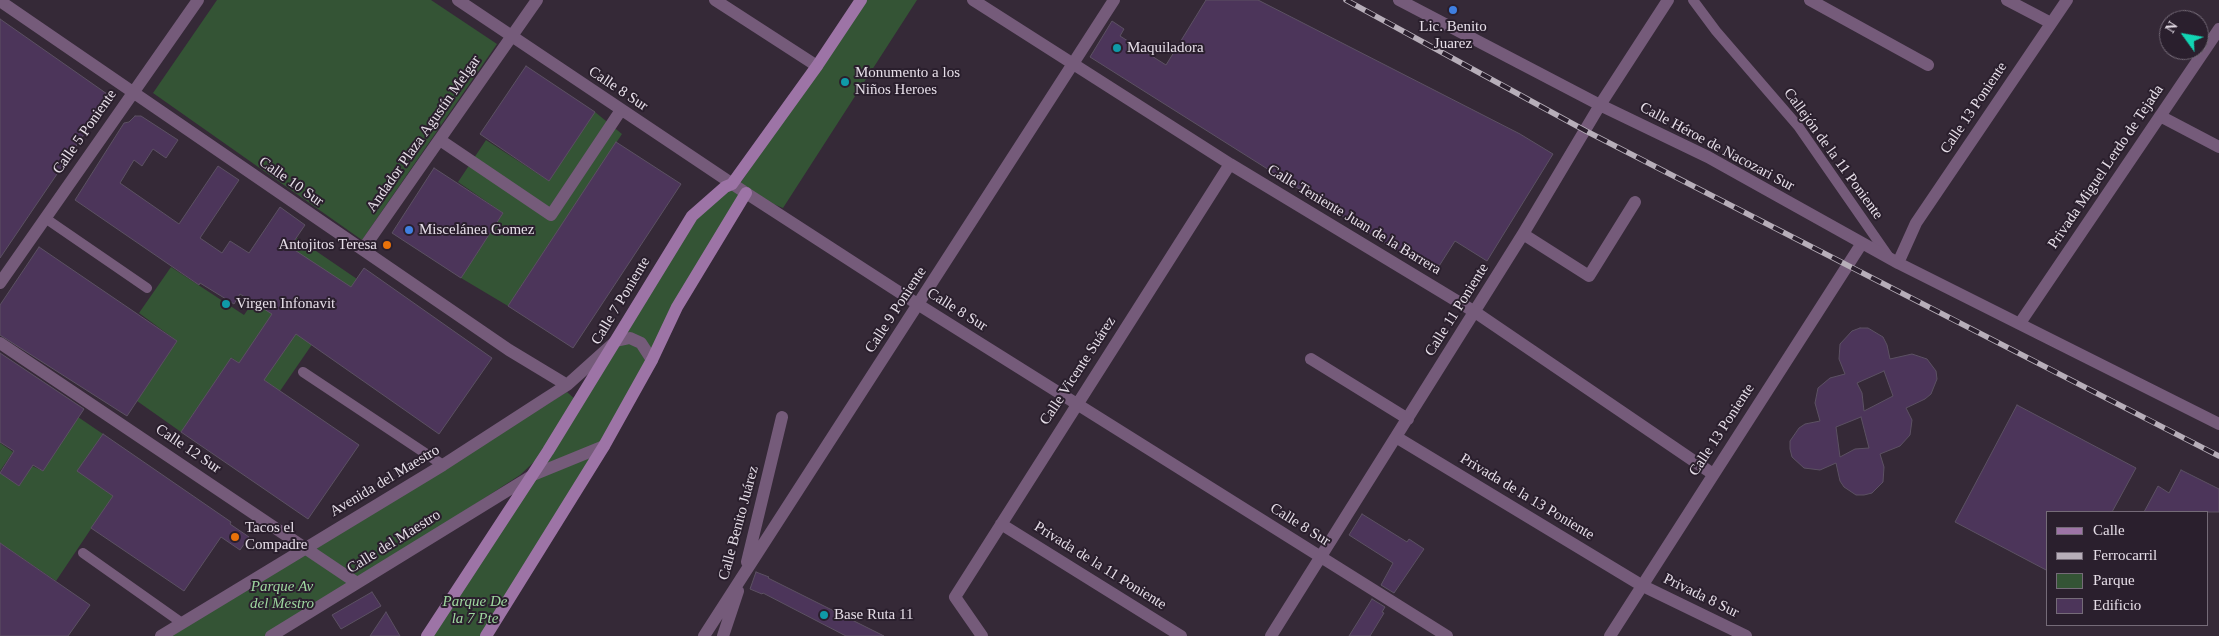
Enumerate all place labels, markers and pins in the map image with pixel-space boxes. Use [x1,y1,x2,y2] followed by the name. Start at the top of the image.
[1447,4,1459,16] marker: Lic. Benito Juarez
[1419,18,1487,53] place label: Lic. Benito Juarez
[1127,39,1204,57] place label: Maquiladora
[1111,42,1123,54] marker: Maquiladora
[855,64,960,99] place label: Monumento a los Niños Heroes
[839,76,851,88] marker: Monumento a los Niños Heroes
[419,221,534,239] place label: Miscelánea Gomez
[403,224,415,236] marker: Miscelánea Gomez
[278,236,377,254] place label: Antojitos Teresa
[381,239,393,251] marker: Antojitos Teresa
[236,295,335,313] place label: Virgen Infonavit
[220,298,232,310] marker: Virgen Infonavit
[245,519,307,554] place label: Tacos el Compadre
[229,531,241,543] marker: Tacos el Compadre
[834,606,913,624] place label: Base Ruta 11
[818,609,830,621] marker: Base Ruta 11

